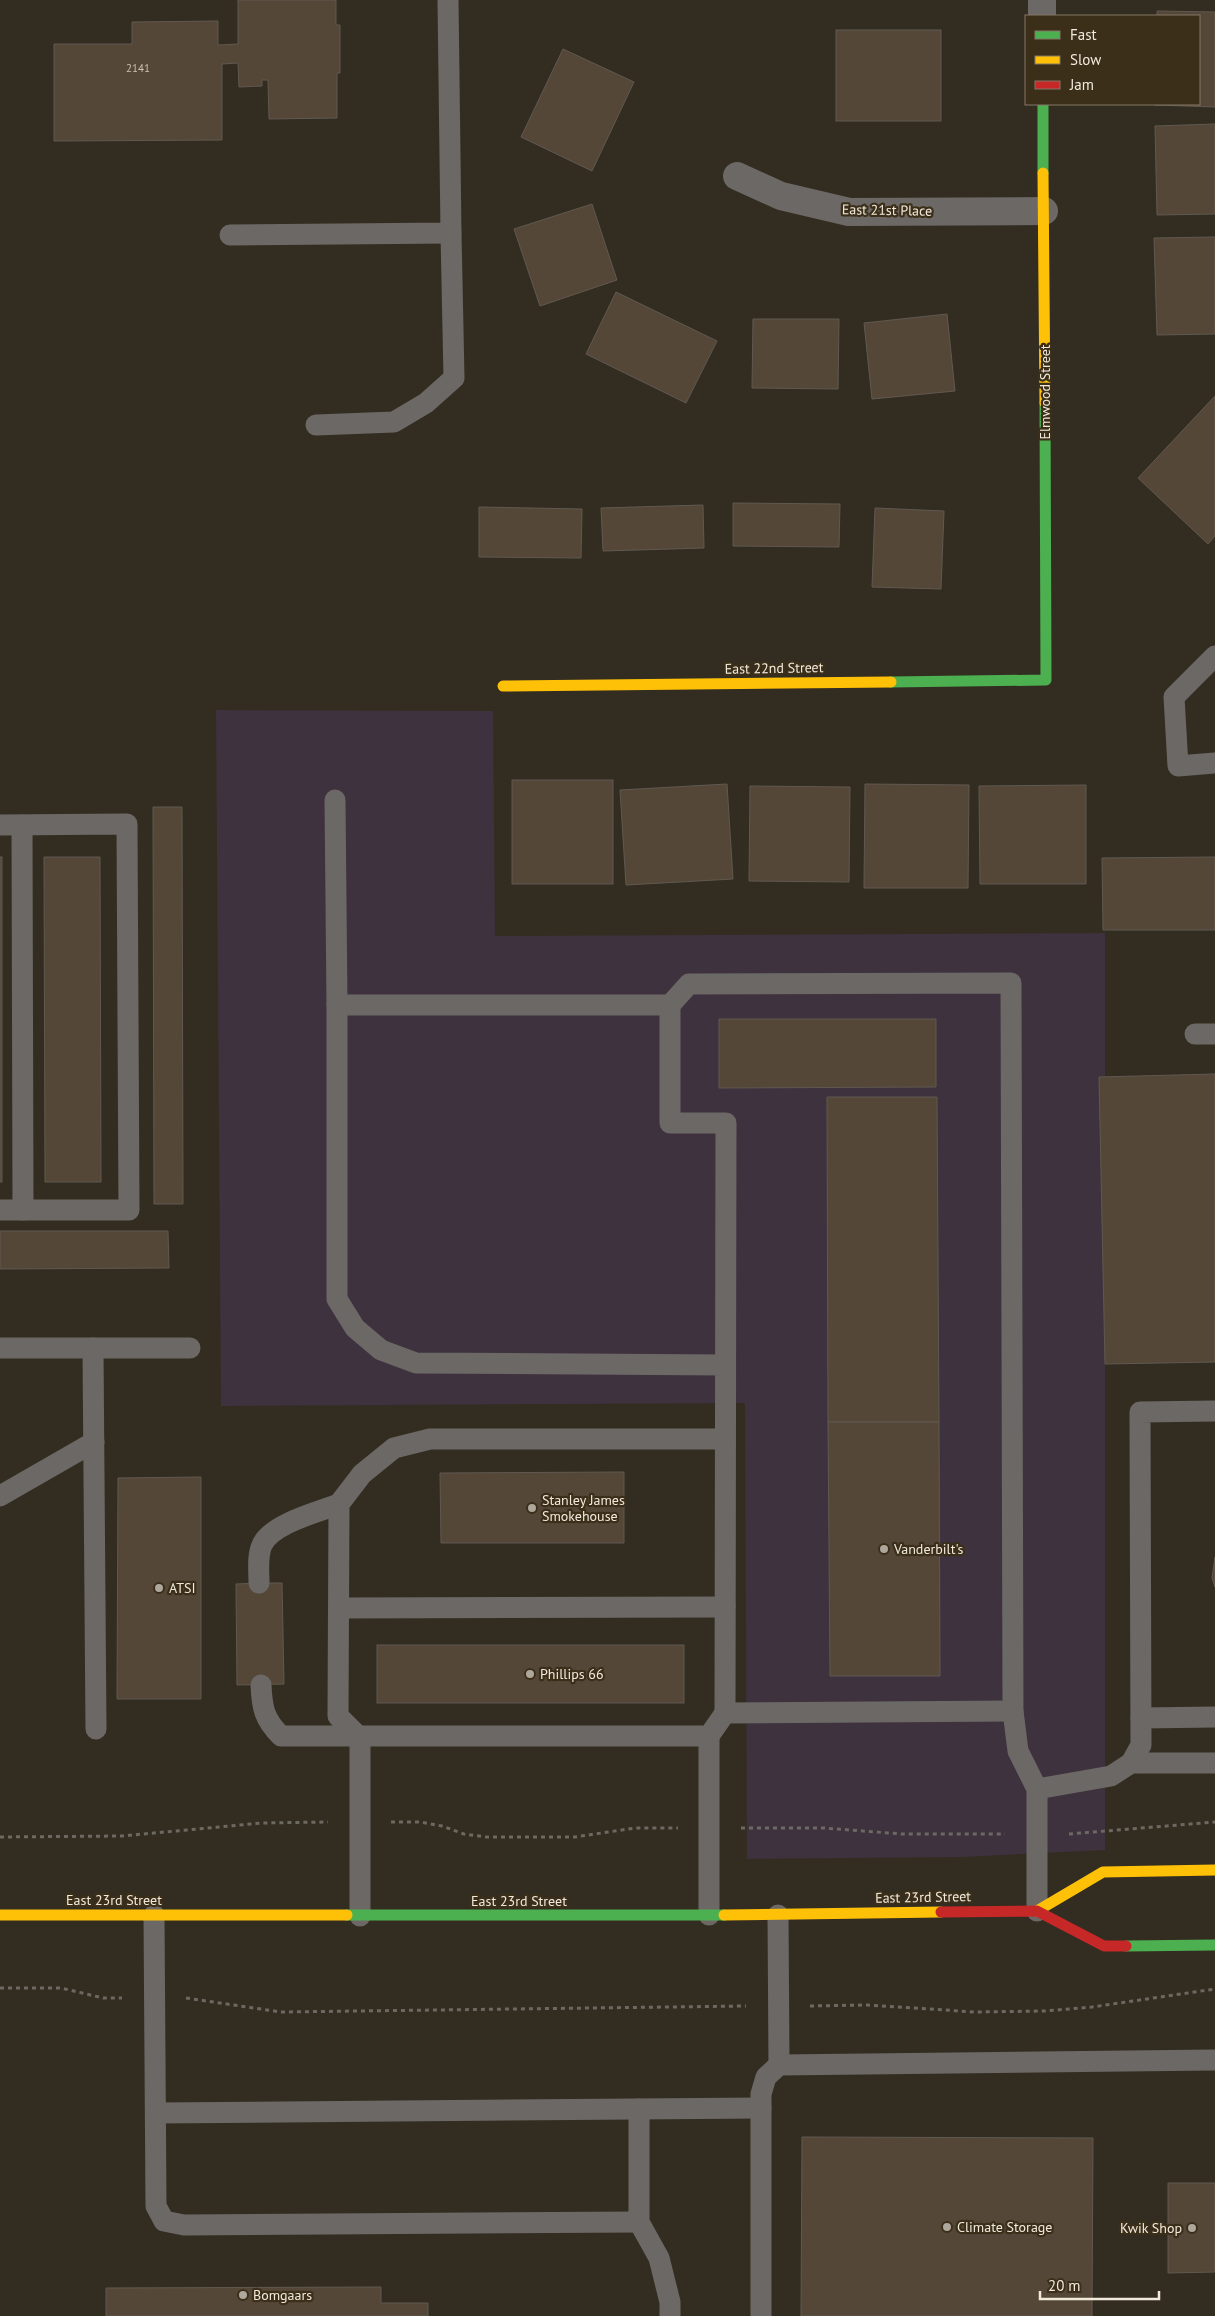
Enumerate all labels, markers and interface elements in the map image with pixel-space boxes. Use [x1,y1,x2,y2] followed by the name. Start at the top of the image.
[1025,15,1200,105] legend
[1070,25,1097,44] text: Fast
[1070,50,1101,69] text: Slow
[126,61,150,75] house number: 2141
[1069,75,1094,94] text: Jam
[842,200,932,220] street label: East 21st Place
[1036,344,1054,440] street label: Elmwood Street
[724,658,824,678] street label: East 22nd Street
[542,1491,625,1525] place label: Stanley James Smokehouse
[526,1502,538,1514] marker: Stanley James Smokehouse
[893,1540,964,1558] place label: Vanderbilt's
[878,1543,890,1555] marker: Vanderbilt's
[169,1579,196,1597] place label: ATSI
[153,1582,165,1594] marker: ATSI
[540,1665,604,1683] place label: Phillips 66
[524,1668,536,1680] marker: Phillips 66
[875,1887,971,1907] street label: East 23rd Street
[66,1891,162,1909] street label: East 23rd Street
[471,1892,567,1910] street label: East 23rd Street
[957,2218,1052,2236] place label: Climate Storage
[1120,2219,1182,2237] place label: Kwik Shop
[941,2221,953,2233] marker: Climate Storage
[1186,2222,1198,2234] marker: Kwik Shop
[1040,2268,1159,2300] scale bar
[1048,2276,1081,2295] text: 20 m
[253,2286,312,2304] place label: Bomgaars
[237,2289,249,2301] marker: Bomgaars

